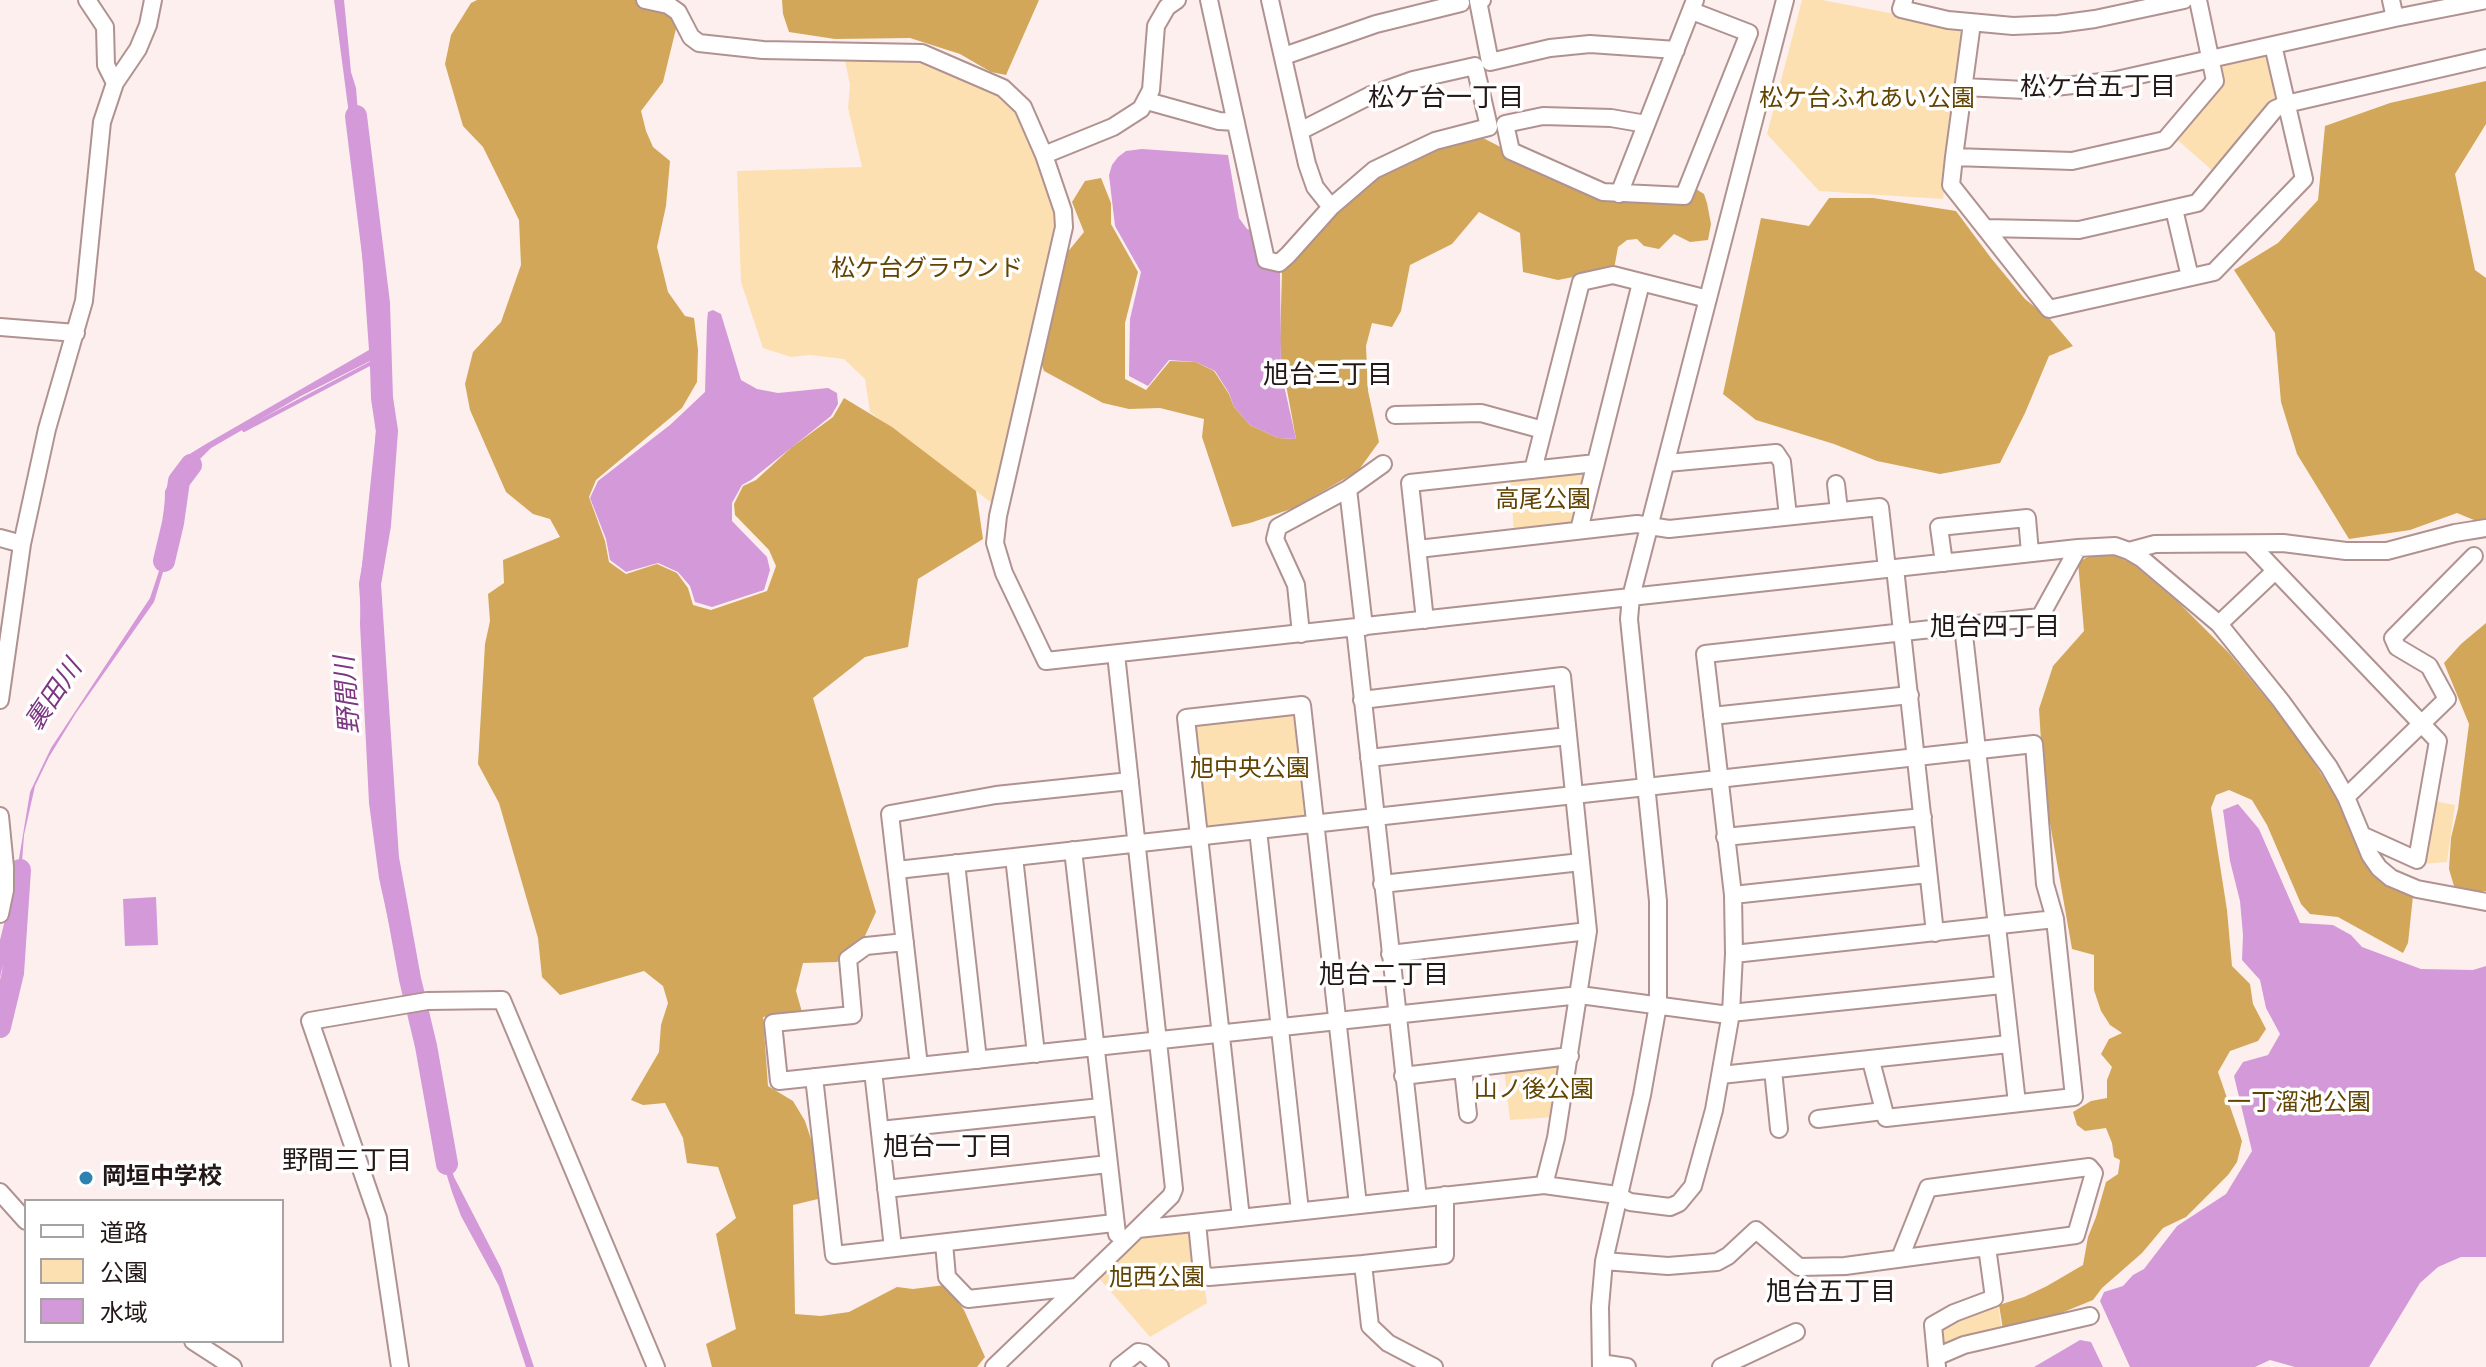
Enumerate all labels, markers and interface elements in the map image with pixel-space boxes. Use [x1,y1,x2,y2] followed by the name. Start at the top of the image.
[2020,72,2176,104] district label: 松ケ台五丁目
[1368,83,1524,115] district label: 松ケ台一丁目
[1759,86,1975,114] park label: 松ケ台ふれあい公園
[831,256,1023,284] park label: 松ケ台グラウンド
[1263,360,1393,392] district label: 旭台三丁目
[1495,487,1591,515] park label: 高尾公園
[1930,612,2060,644] district label: 旭台四丁目
[20,655,90,737] water label: 裏田川
[331,655,367,735] water label: 野間川
[1190,756,1310,784] park label: 旭中央公園
[1319,960,1449,992] district label: 旭台二丁目
[1474,1077,1594,1105] park label: 山ノ後公園
[2227,1090,2371,1118] park label: 一丁溜池公園
[883,1132,1013,1164] district label: 旭台一丁目
[282,1146,412,1178] district label: 野間三丁目
[102,1164,222,1192] place label: 岡垣中学校
[77,1169,95,1187] marker: 岡垣中学校
[24,1199,284,1343] legend
[100,1216,148,1249] text: 道路
[100,1256,148,1289] text: 公園
[1109,1265,1205,1293] park label: 旭西公園
[1766,1277,1896,1309] district label: 旭台五丁目
[100,1296,148,1329] text: 水域

